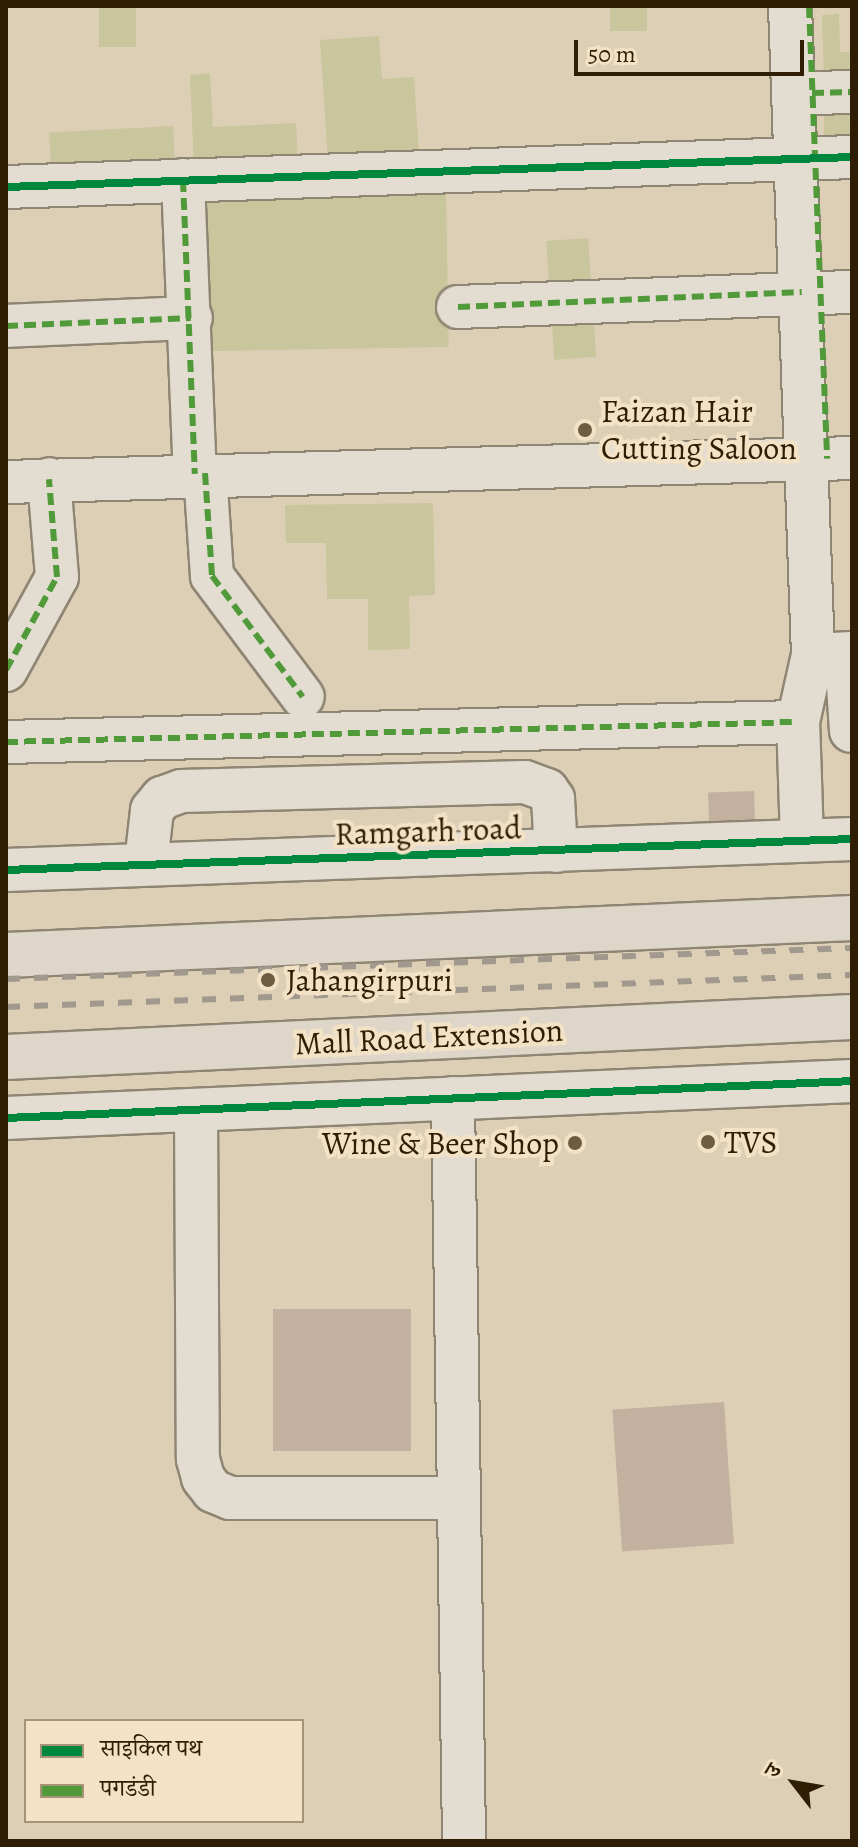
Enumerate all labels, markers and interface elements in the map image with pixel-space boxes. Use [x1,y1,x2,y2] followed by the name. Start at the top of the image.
[578,24,808,74] scale bar
[588,38,636,70] text: 50 m
[601,393,797,468] place label: Faizan Hair Cutting Saloon
[576,421,594,439] marker: Faizan Hair Cutting Saloon
[334,809,522,853] street label: Ramgarh road
[286,961,453,999] place label: Jahangirpuri
[257,969,279,991] marker: Jahangirpuri
[294,1011,564,1063] street label: Mall Road Extension
[724,1123,777,1161] place label: TVS
[322,1124,559,1162] place label: Wine & Beer Shop
[699,1133,717,1151] marker: TVS
[566,1134,584,1152] marker: Wine & Beer Shop
[24,1719,304,1823] legend
[100,1732,202,1764] text: साइकिल पथ
[754,1743,834,1823] north arrow
[758,1758,789,1783] text: उ
[100,1772,156,1804] text: पगडंडी

